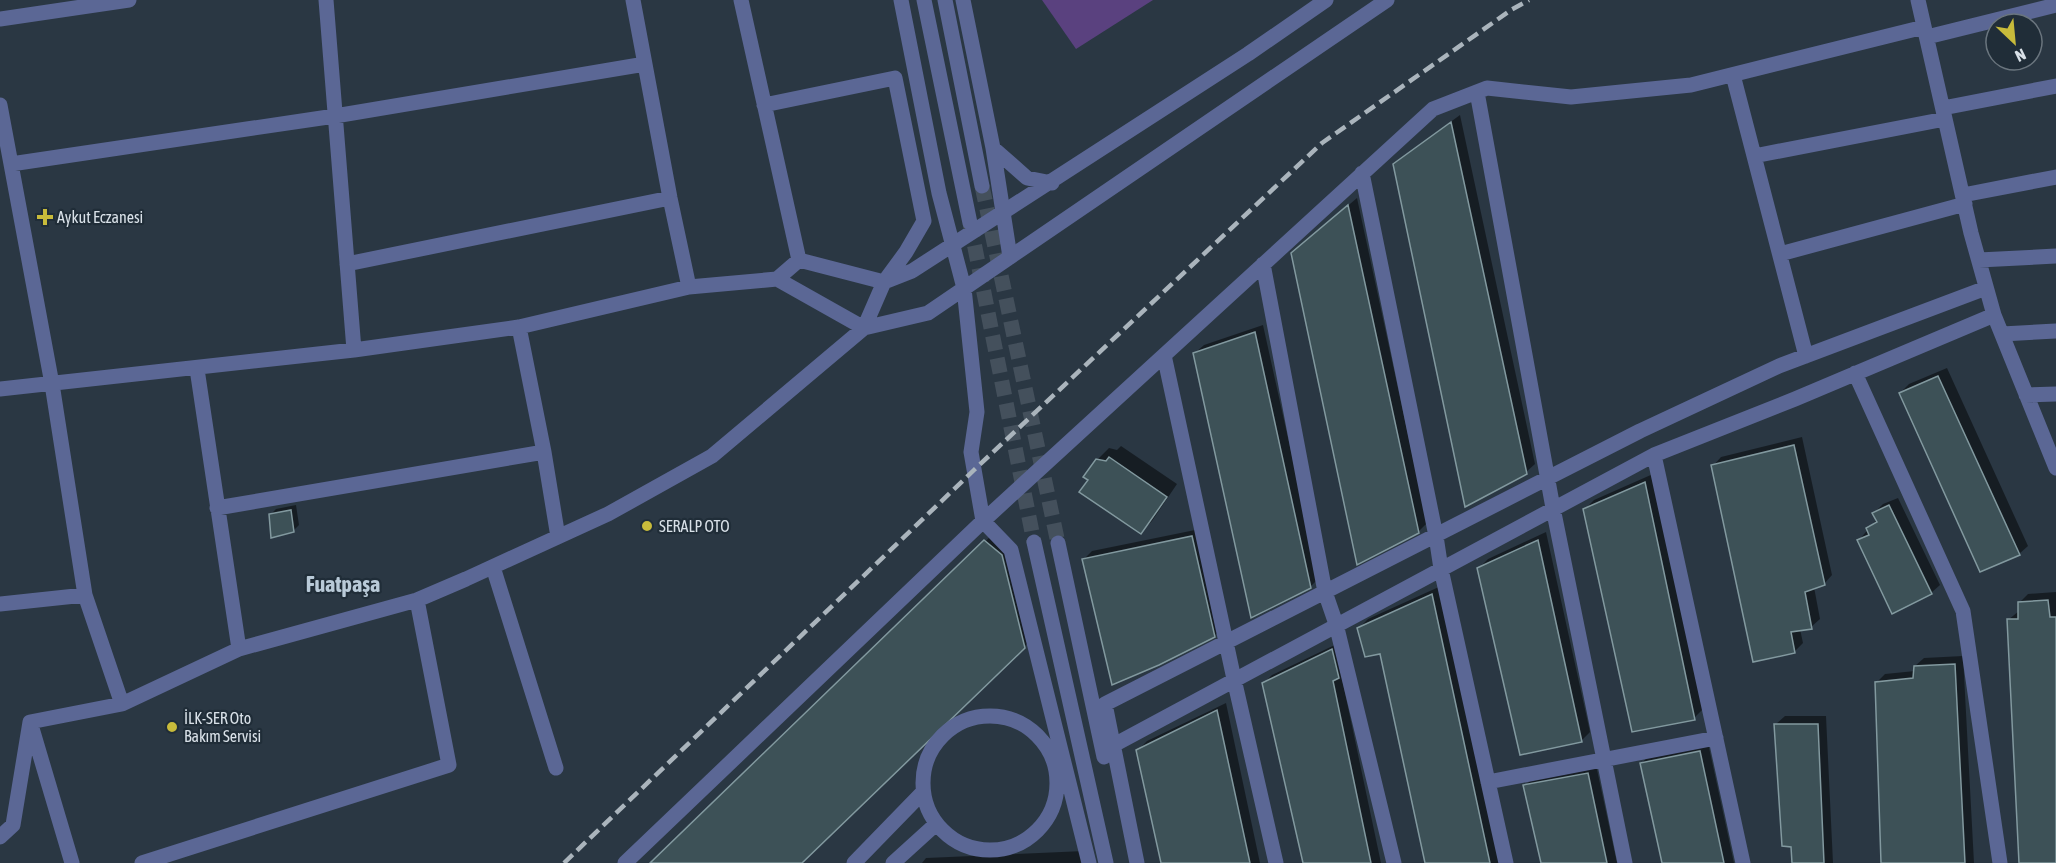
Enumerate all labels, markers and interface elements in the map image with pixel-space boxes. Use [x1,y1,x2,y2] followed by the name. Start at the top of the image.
[1984,12,2044,72] north arrow
[2012,45,2029,66] text: N
[57,208,143,227] place label: Aykut Eczanesi
[38,210,52,224] marker: Aykut Eczanesi
[659,517,730,535] place label: SERALP OTO
[640,519,654,533] marker: SERALP OTO
[306,571,380,597] district label: Fuatpaşa
[184,709,261,745] place label: İLK-SER Oto Bakım Servisi
[165,720,179,734] marker: İLK-SER Oto Bakım Servisi

